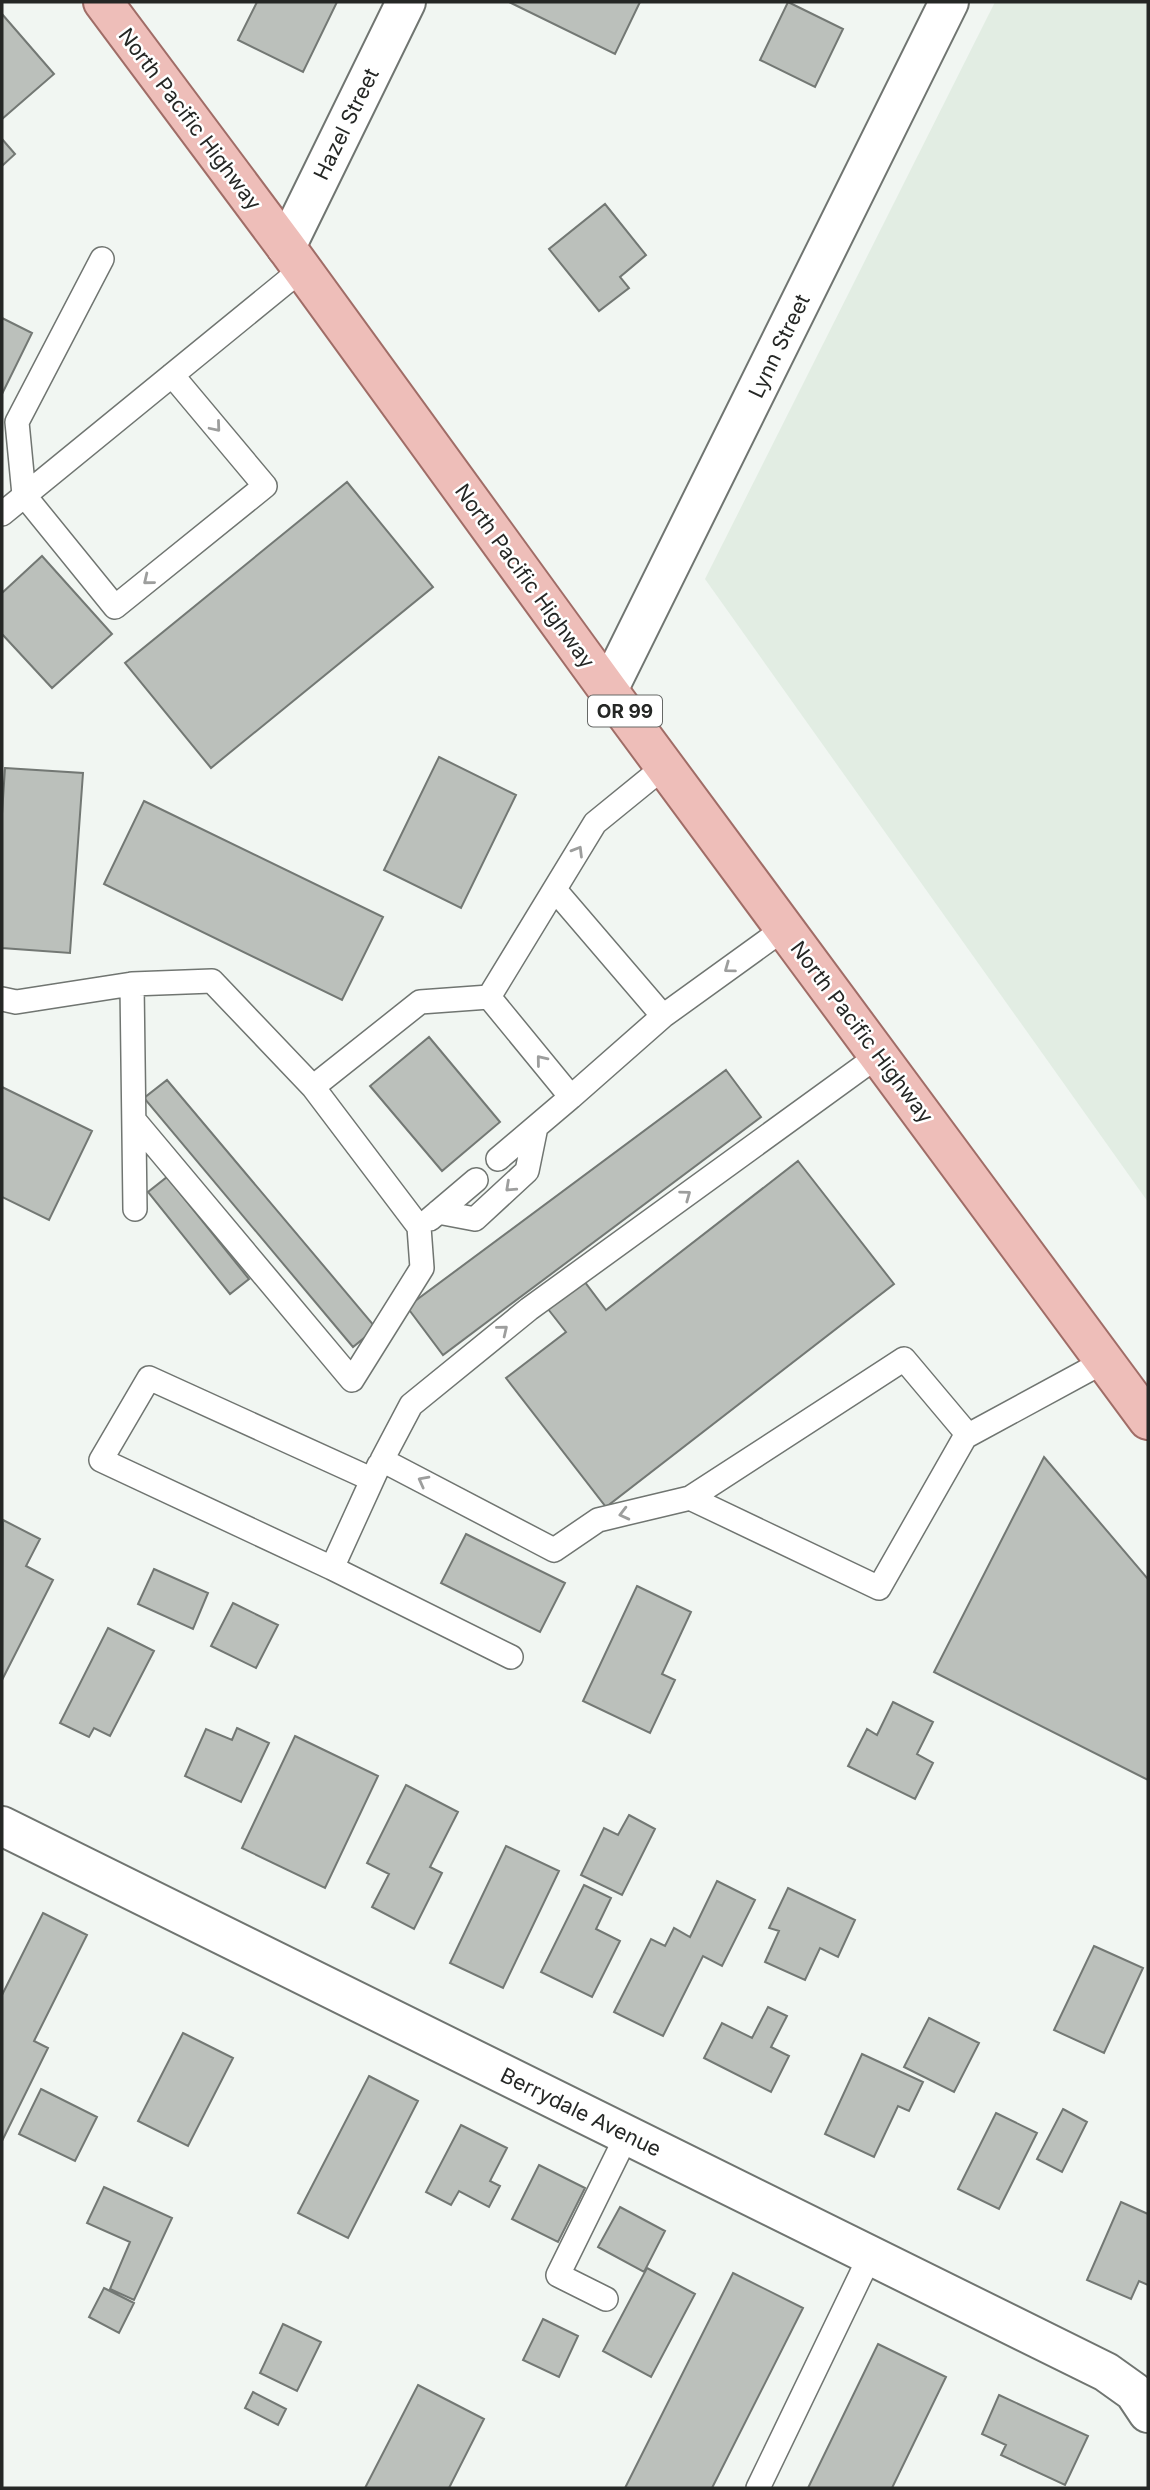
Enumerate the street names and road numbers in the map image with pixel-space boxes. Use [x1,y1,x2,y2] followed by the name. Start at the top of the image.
[113,23,267,215] street label: North Pacific Highway
[308,64,384,184] street label: Hazel Street
[743,290,815,402] street label: Lynn Street
[450,479,600,673] street label: North Pacific Highway
[588,696,662,726] road number: OR 99
[785,936,939,1128] street label: North Pacific Highway
[497,2062,665,2162] street label: Berrydale Avenue

